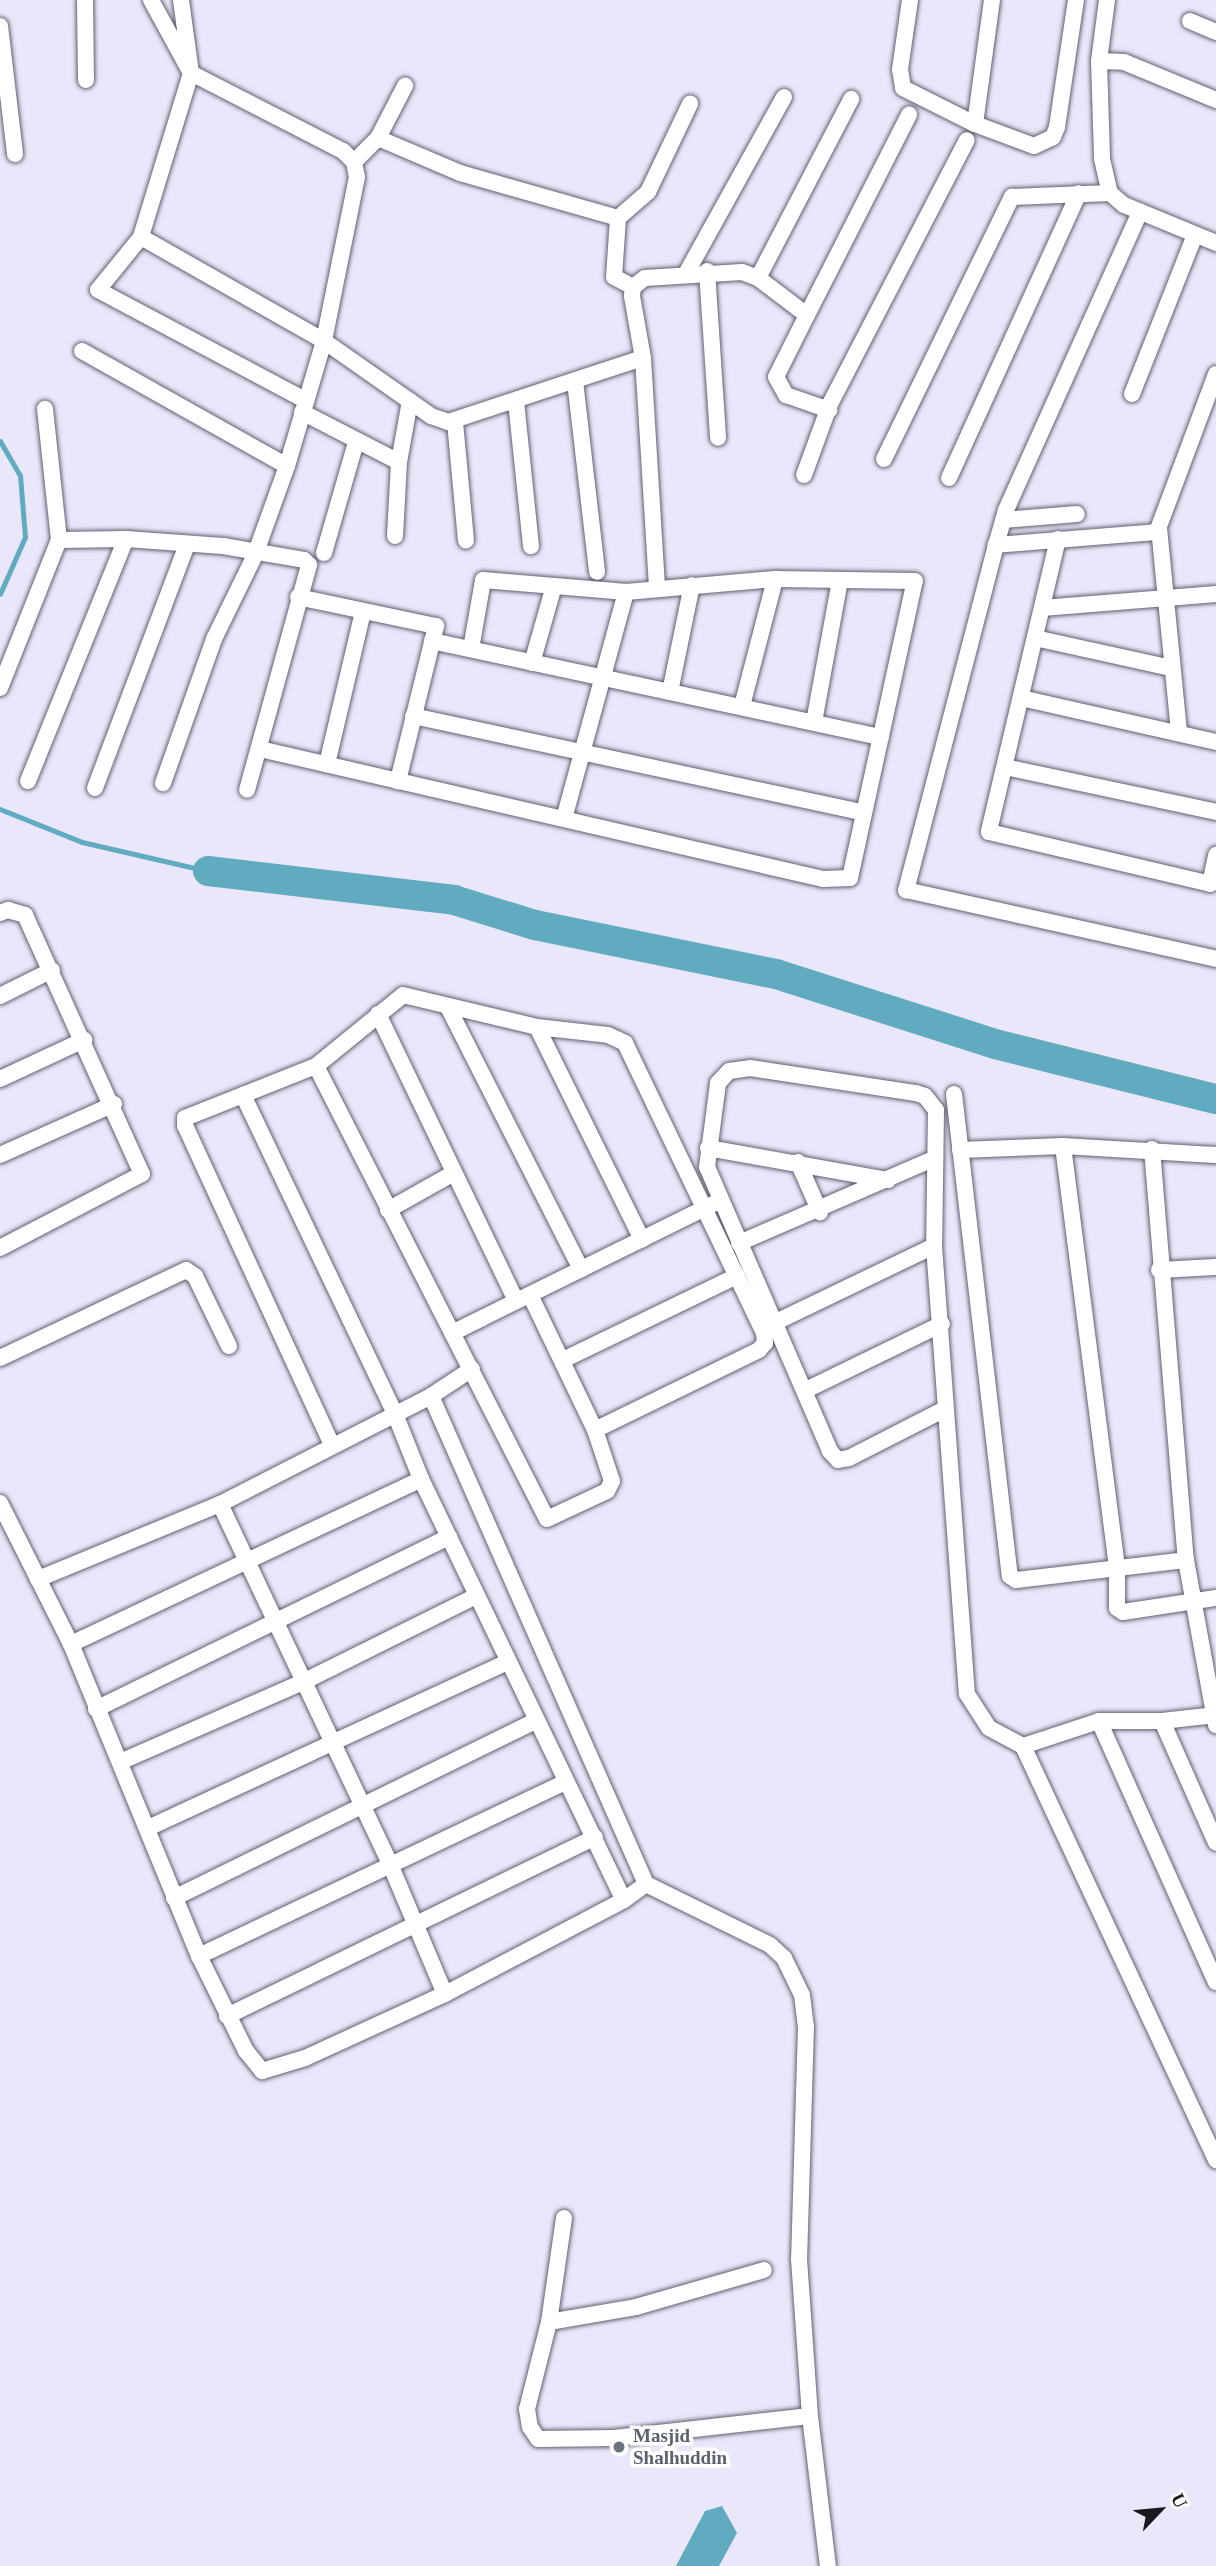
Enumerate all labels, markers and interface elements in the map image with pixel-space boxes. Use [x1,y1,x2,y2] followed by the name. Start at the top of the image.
[633,2425,727,2469] place label: Masjid Shalhuddin
[611,2439,627,2455] marker: Masjid Shalhuddin
[1125,2475,1195,2545] north arrow
[1167,2490,1192,2511] text: U

